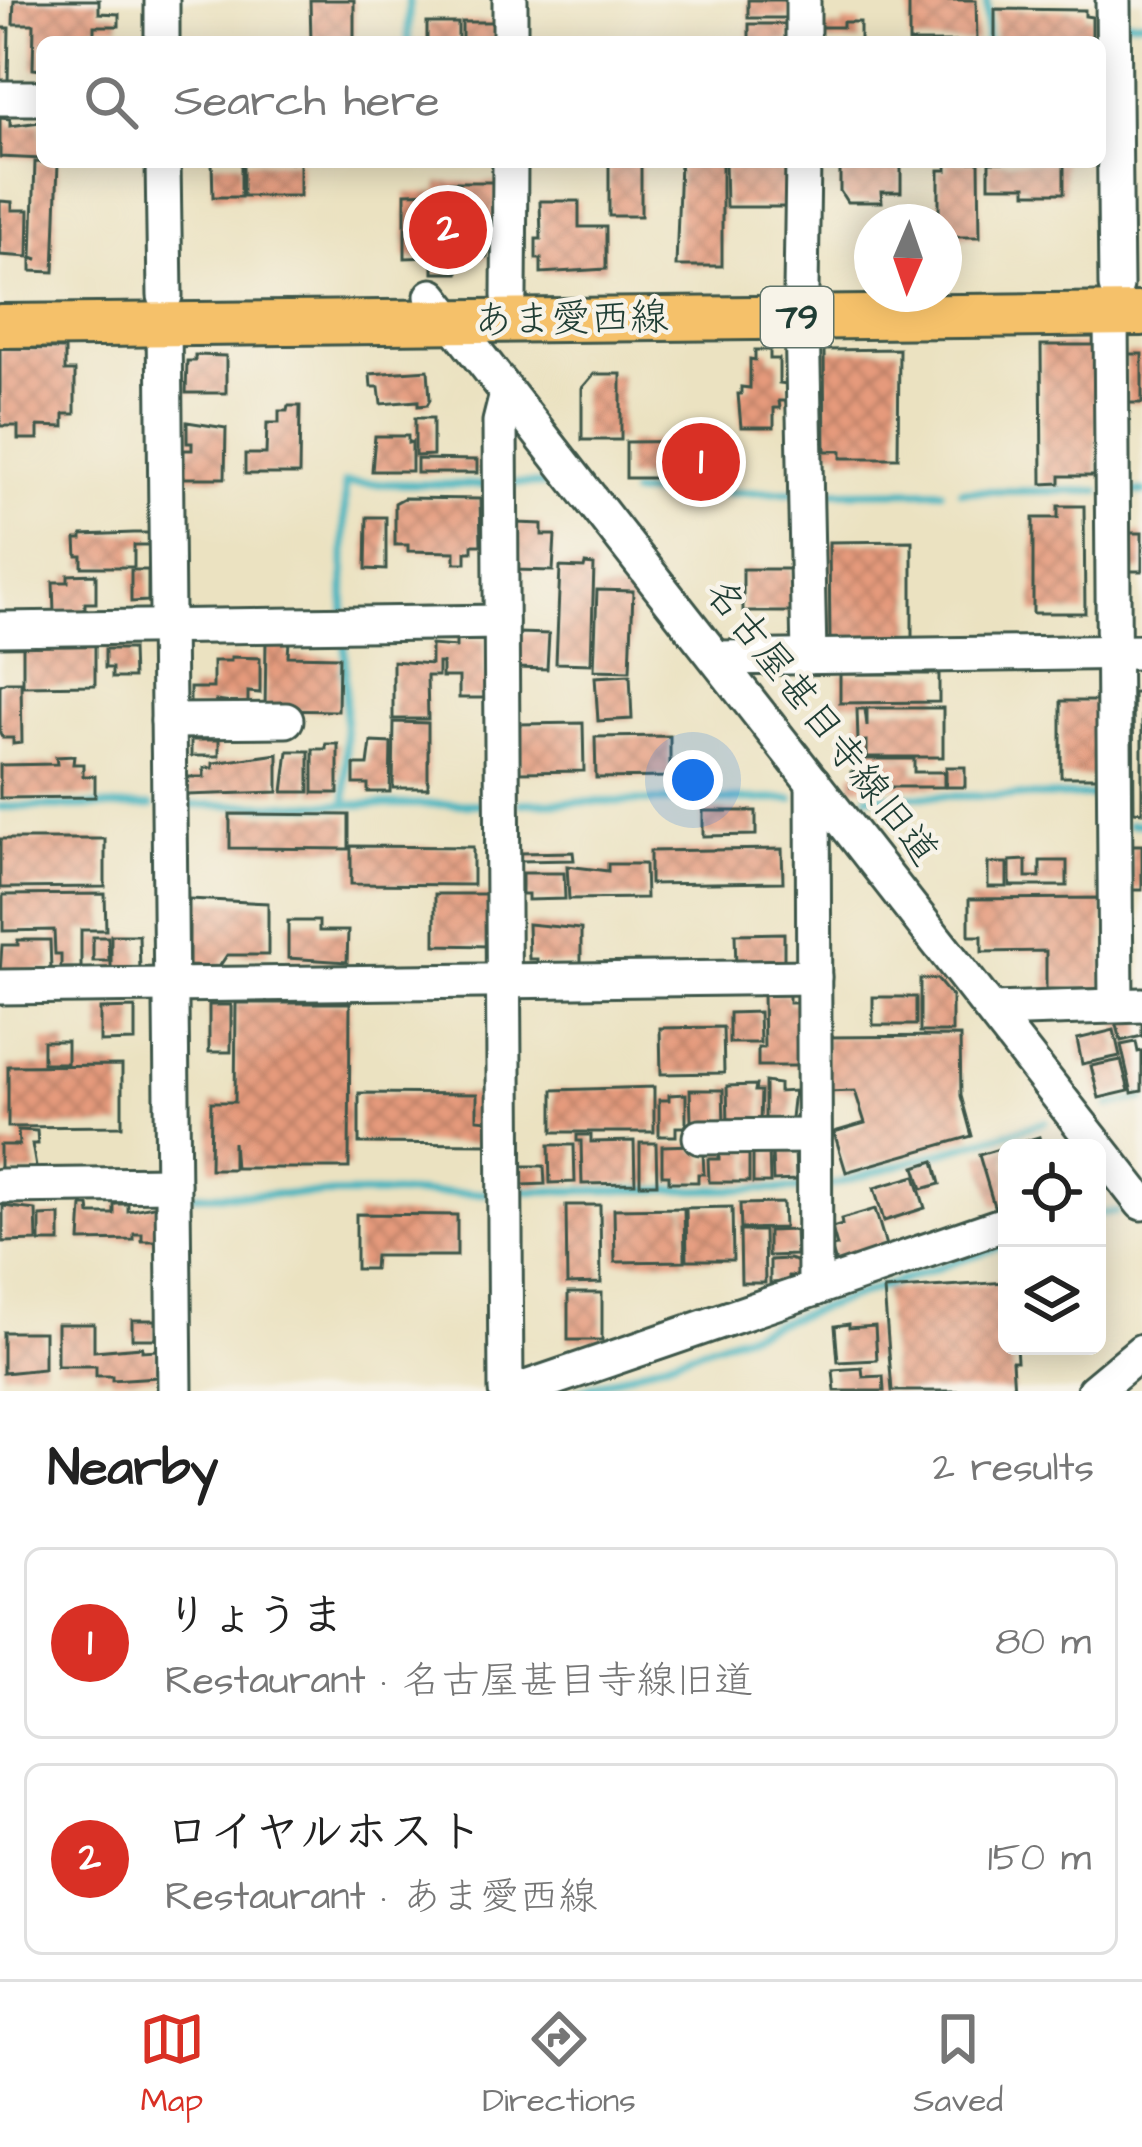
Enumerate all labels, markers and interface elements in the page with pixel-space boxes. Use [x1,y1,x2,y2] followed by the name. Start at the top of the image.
[36,36,1106,168] search box
[78,69,144,135] icon: search
[174,71,440,133] text: Search here
[409,185,487,275] pin: 2
[854,204,962,312] north arrow
[761,287,833,347] road number: 79
[473,291,669,349] street label: あま愛西線
[662,417,740,507] pin: 1
[692,568,950,878] street label: 名古屋甚目寺線旧道
[663,750,723,810] your location
[998,1139,1106,1355] map controls
[998,1139,1106,1247] button: locate
[998,1247,1106,1355] button: layers
[48,1434,218,1505] text: Nearby
[933,1442,1094,1496] text: 2 results
[165,1586,345,1648] text: りょうま
[88,1616,93,1670] text: 1
[995,1616,1091,1670] text: 80 m
[165,1655,753,1709] text: Restaurant · 名古屋甚目寺線旧道
[165,1802,483,1864] text: ロイヤルホスト
[79,1832,101,1886] text: 2
[988,1832,1091,1886] text: 150 m
[165,1871,597,1925] text: Restaurant · あま愛西線
[139,2006,205,2124] tab: Map
[482,2006,636,2124] tab: Directions
[913,2006,1003,2124] tab: Saved

